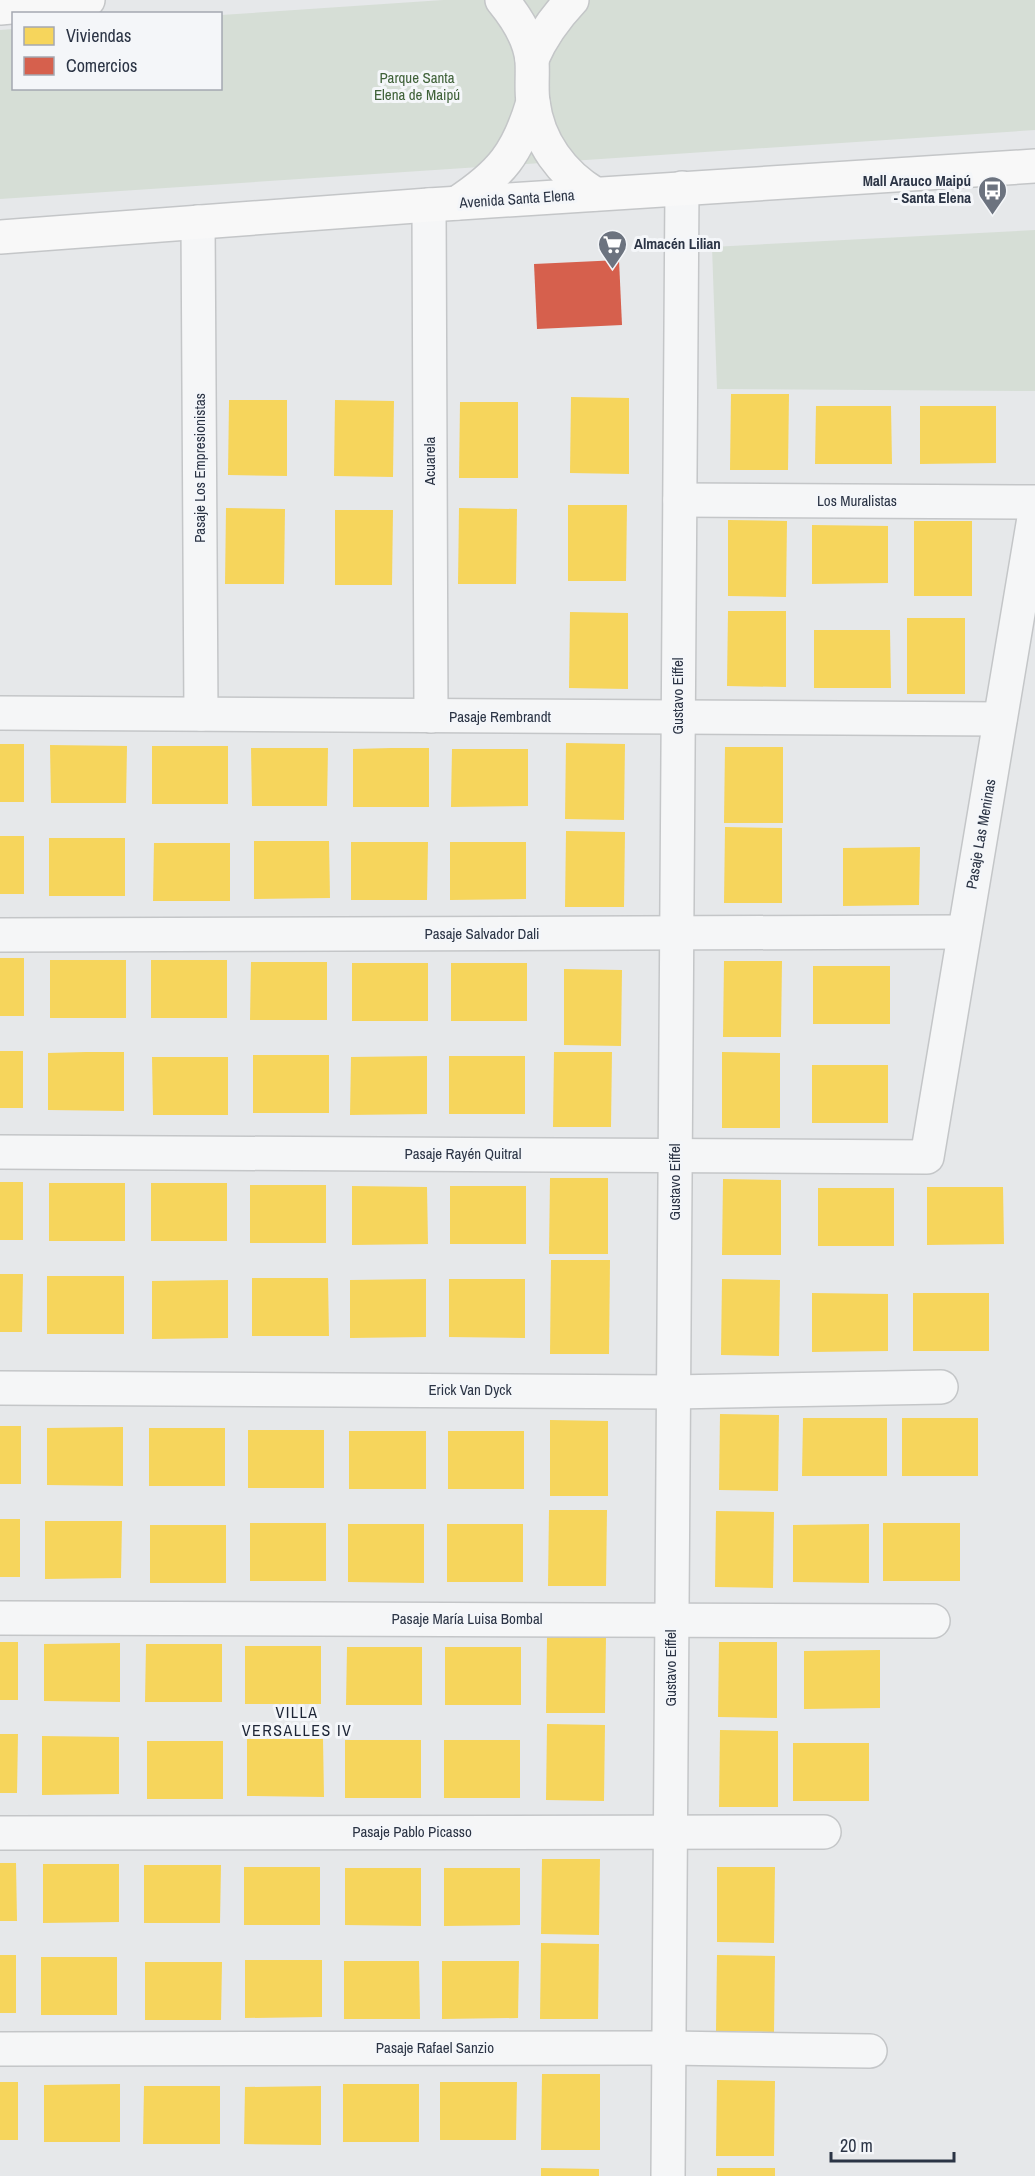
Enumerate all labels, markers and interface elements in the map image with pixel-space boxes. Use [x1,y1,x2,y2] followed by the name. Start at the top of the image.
[12,12,222,90] legend
[66,23,131,48] text: Viviendas
[66,53,137,78] text: Comercios
[374,67,460,105] park label: Parque Santa Elena de Maipú
[863,170,971,208] place label: Mall Arauco Maipú - Santa Elena
[976,174,1008,216] bus stop icon: Mall Arauco Maipú - Santa Elena
[458,184,575,213] street label: Avenida Santa Elena
[597,228,629,270] supermarket icon: Almacén Lilian
[634,233,721,254] place label: Almacén Lilian
[189,393,210,543] street label: Pasaje Los Empresionistas
[419,437,440,486] street label: Acuarela
[817,490,897,511] street label: Los Muralistas
[667,657,688,735] street label: Gustavo Eiffel
[449,706,552,727] street label: Pasaje Rembrandt
[960,777,1001,891] street label: Pasaje Las Meninas
[425,923,539,944] street label: Pasaje Salvador Dali
[405,1143,521,1164] street label: Pasaje Rayén Quitral
[664,1143,685,1221] street label: Gustavo Eiffel
[428,1379,512,1400] street label: Erick Van Dyck
[391,1608,543,1629] street label: Pasaje María Luisa Bombal
[660,1629,681,1707] street label: Gustavo Eiffel
[242,1701,352,1741] district label: VILLA VERSALLES IV
[352,1821,472,1842] street label: Pasaje Pablo Picasso
[376,2037,494,2058] street label: Pasaje Rafael Sanzio
[831,2125,954,2163] scale bar
[840,2133,873,2158] text: 20 m

